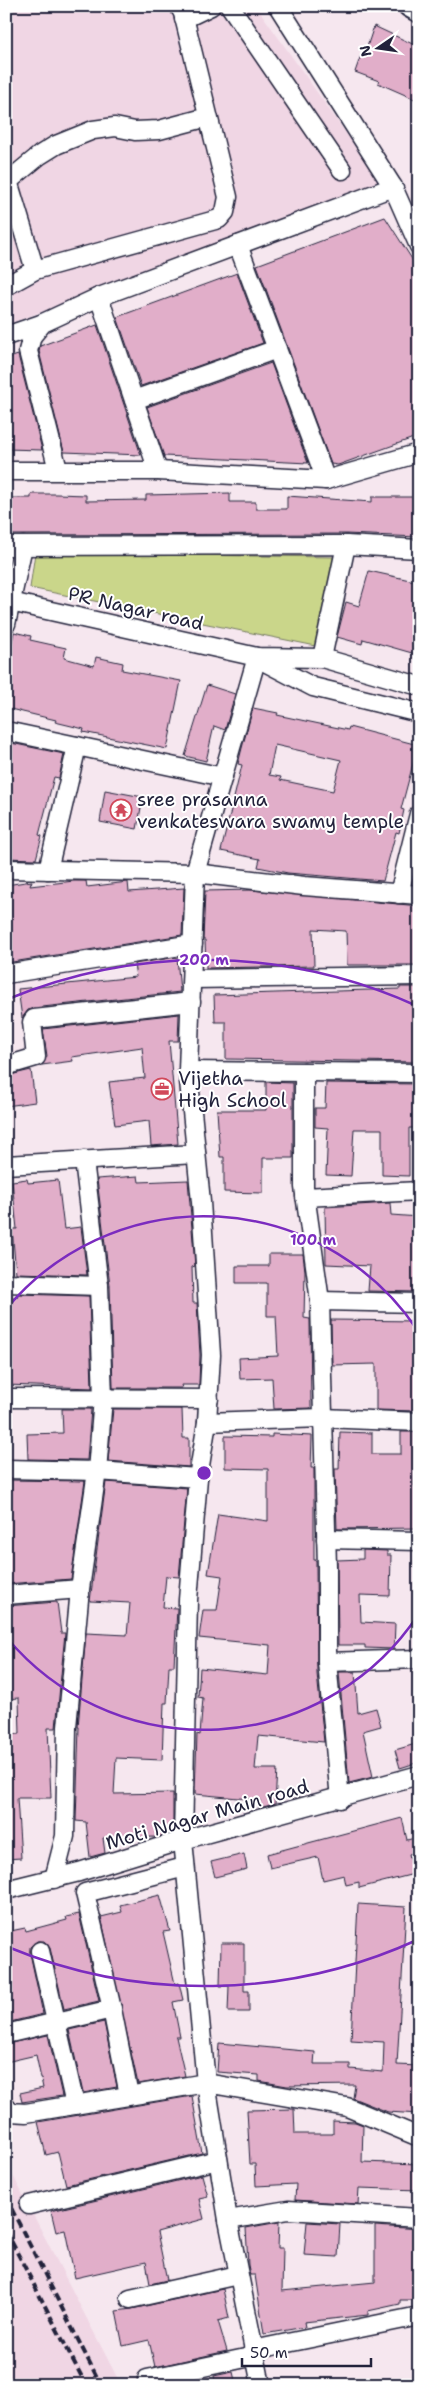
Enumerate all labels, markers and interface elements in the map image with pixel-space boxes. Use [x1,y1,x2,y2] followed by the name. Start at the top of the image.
[352,22,402,72] north arrow
[355,43,375,58] text: N
[66,581,206,636] street label: PR Nagar road
[137,787,404,834] place label: sree prasanna venkateswara swamy temple
[109,798,133,822] temple icon: sree prasanna venkateswara swamy temple
[179,950,229,970] text: 200 m
[178,1066,287,1113] place label: Vijetha High School
[150,1077,174,1101] office icon: Vijetha High School
[290,1230,336,1250] text: 100 m
[195,1464,213,1482] centre of rings
[103,1774,312,1855] street label: Moti Nagar Main road
[242,2336,371,2368] scale bar
[250,2343,288,2363] text: 50 m

